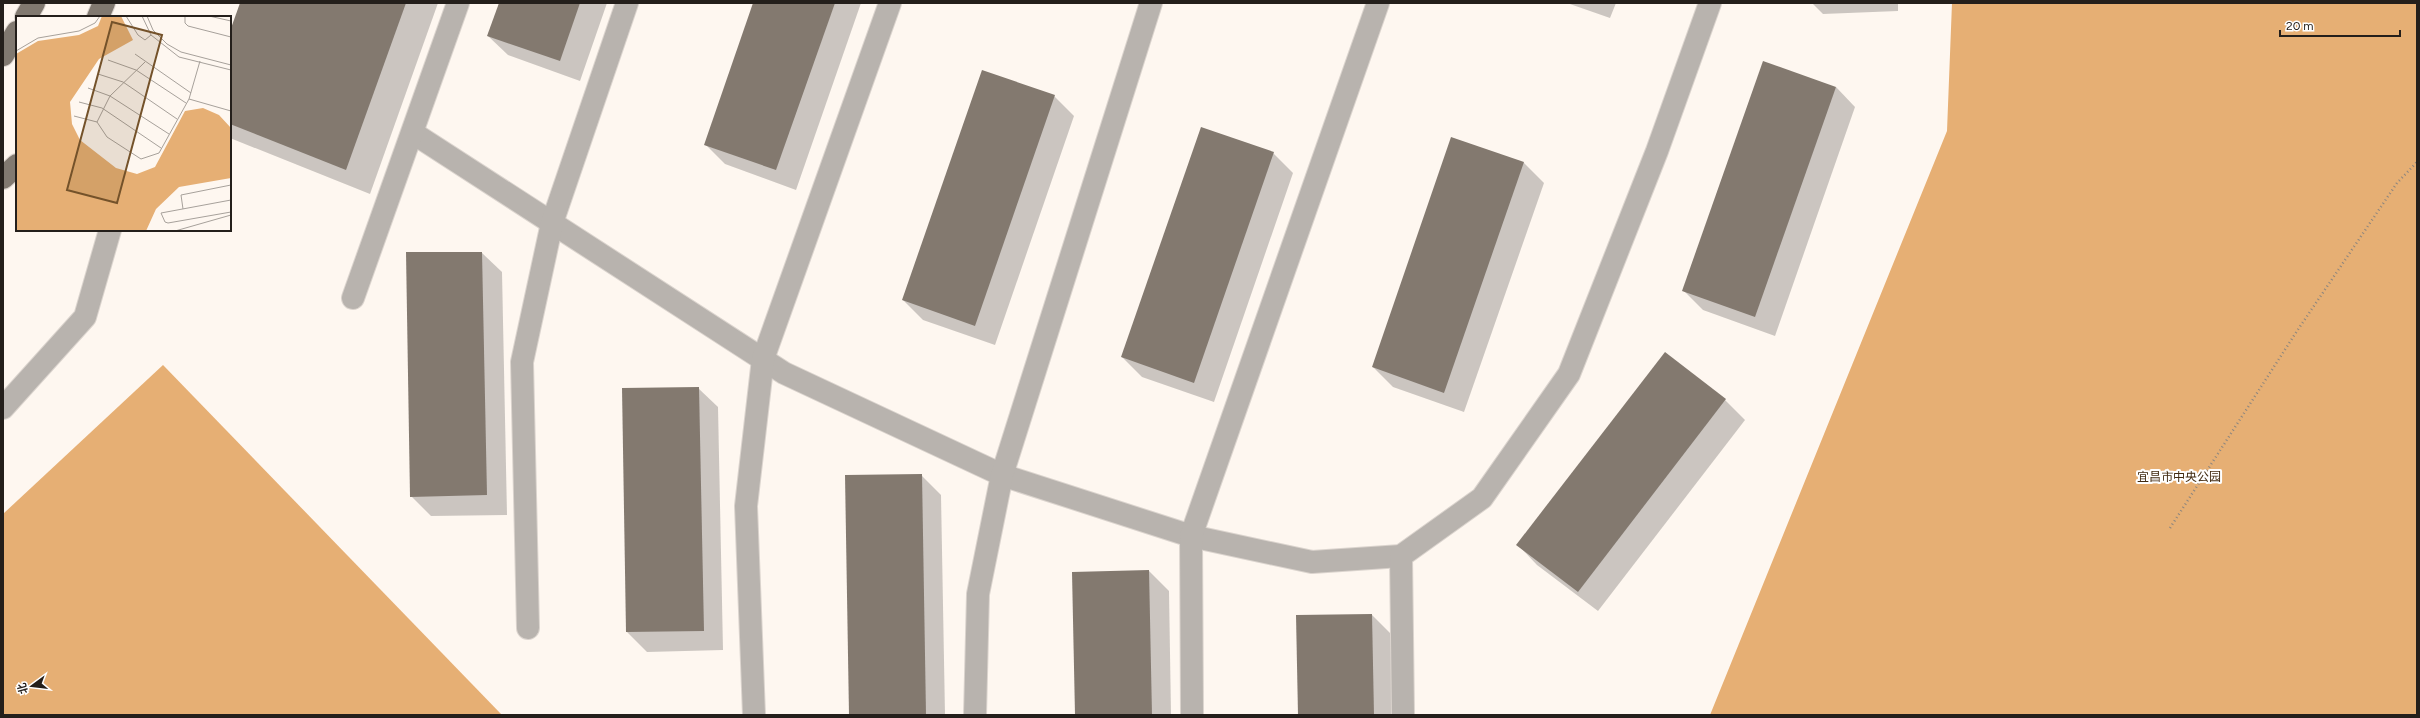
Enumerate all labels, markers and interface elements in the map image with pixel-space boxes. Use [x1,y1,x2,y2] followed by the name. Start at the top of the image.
[2280,12,2400,38] scale bar
[16,16,231,231] inset map
[2286,19,2314,33] text: 20 m
[2137,470,2221,484] park label: 宜昌市中央公园
[12,666,52,706] north arrow
[15,681,31,695] text: 北

